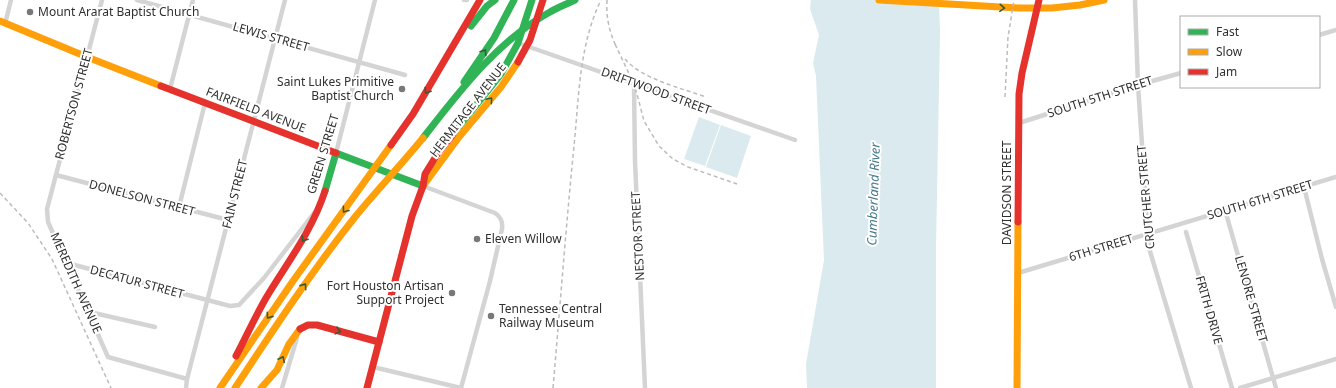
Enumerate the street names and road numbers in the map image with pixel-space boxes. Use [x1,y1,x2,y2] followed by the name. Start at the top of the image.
[231,18,312,56] street label: LEWIS STREET
[51,46,97,161] street label: ROBERTSON STREET
[425,59,510,160] street label: HERMITAGE AVENUE
[599,63,714,118] street label: DRIFTWOOD STREET
[1045,71,1155,122] street label: SOUTH 5TH STREET
[204,83,309,136] street label: FAIRFIELD AVENUE
[302,112,343,196] street label: GREEN STREET
[998,140,1015,245] street label: DAVIDSON STREET
[1132,144,1159,250] street label: CRUTCHER STREET
[218,157,251,230] street label: FAIN STREET
[87,175,197,220] street label: DONELSON STREET
[1205,175,1315,224] street label: SOUTH 6TH STREET
[627,191,648,281] street label: NESTOR STREET
[47,230,106,336] street label: MEREDITH AVENUE
[1067,230,1135,265] street label: 6TH STREET
[1231,254,1272,345] street label: LENORE STREET
[88,261,186,302] street label: DECATUR STREET
[1192,274,1227,346] street label: FRITH DRIVE

